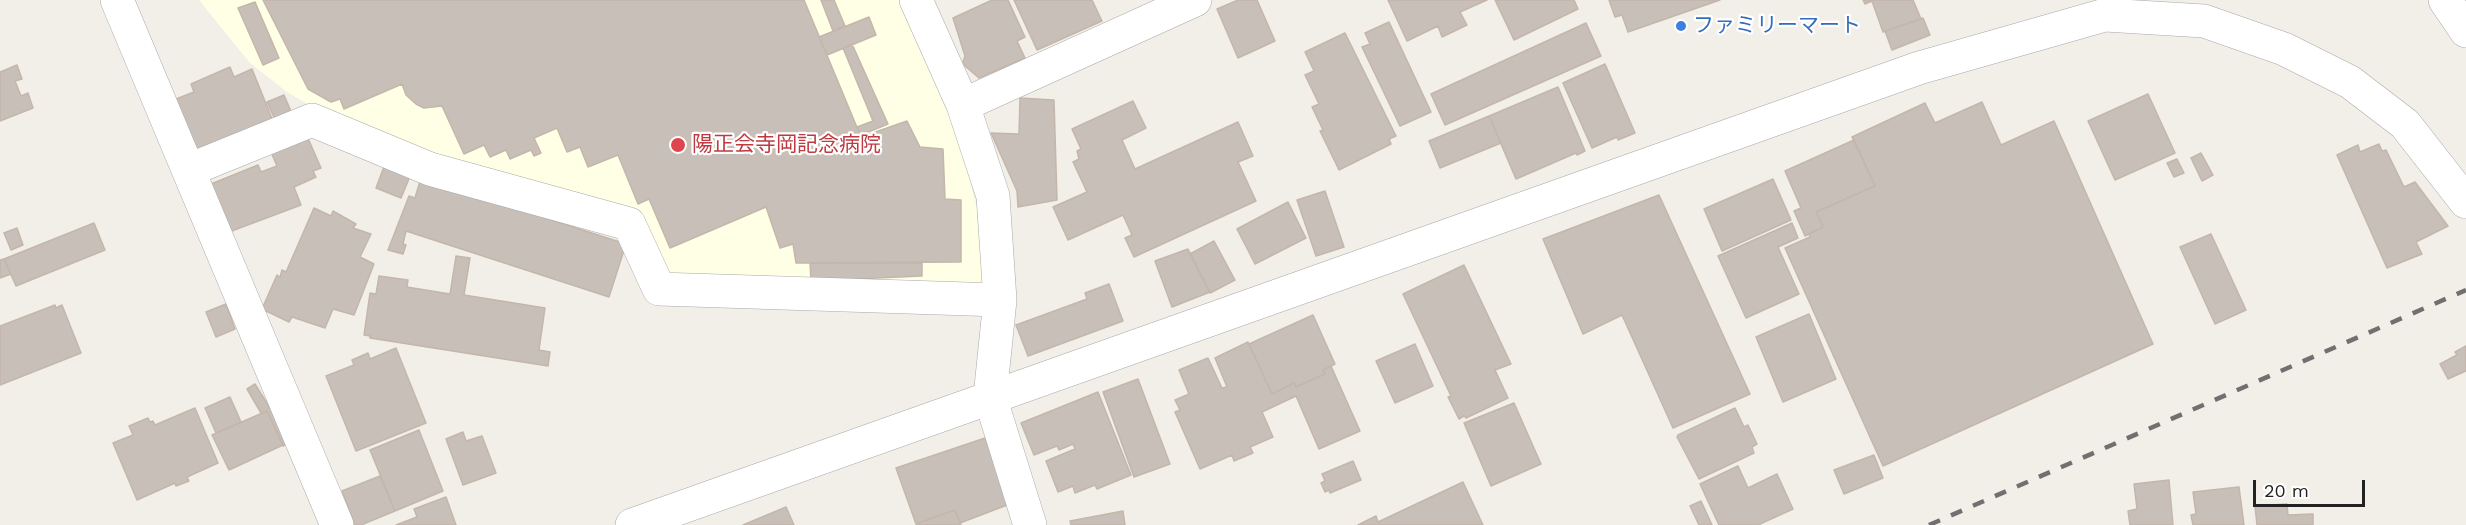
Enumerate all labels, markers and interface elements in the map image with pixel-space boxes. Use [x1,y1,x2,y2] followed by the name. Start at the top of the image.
[1693,13,1861,39] place label: ファミリーマート
[1674,19,1688,33] marker: ファミリーマート
[692,132,881,158] place label: 陽正会寺岡記念病院
[669,136,687,154] marker: 陽正会寺岡記念病院
[2256,468,2368,506] scale bar
[2264,480,2309,501] text: 20 m

